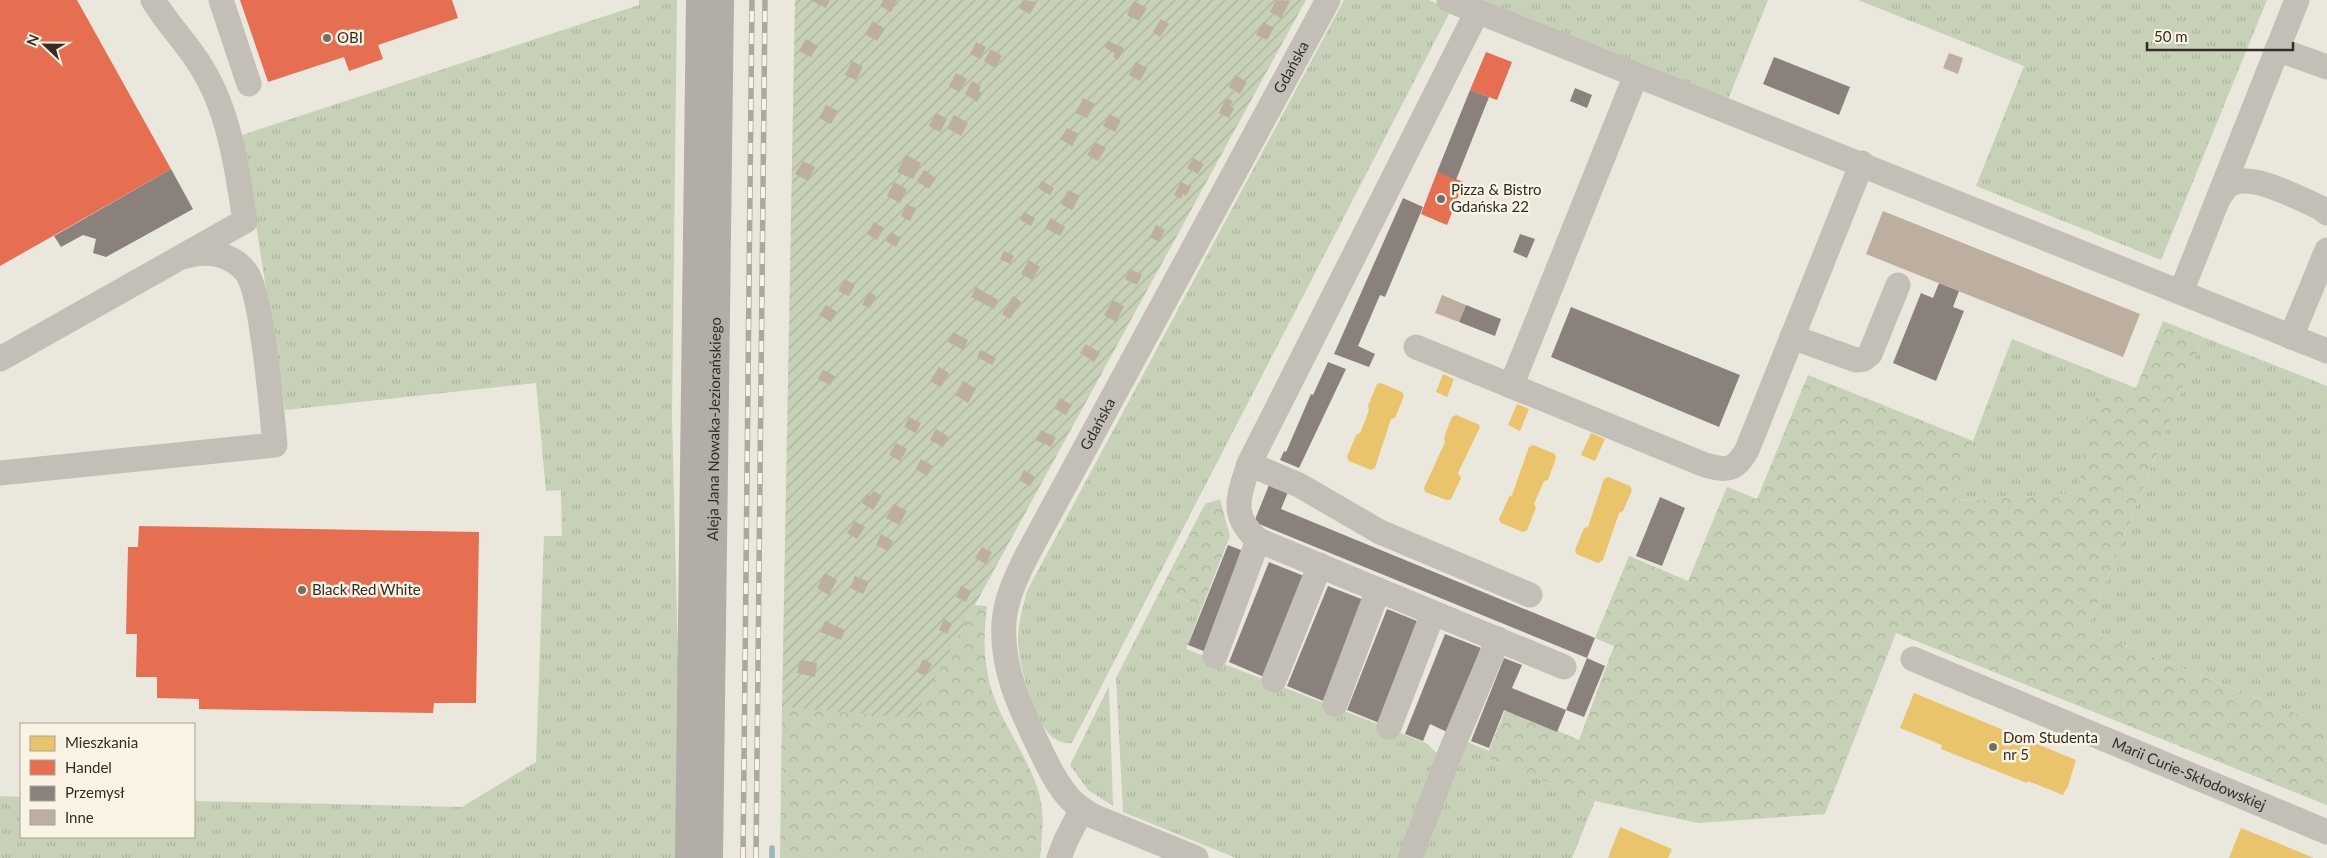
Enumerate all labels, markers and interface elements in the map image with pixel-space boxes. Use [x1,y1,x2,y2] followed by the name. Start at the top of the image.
[20,20,70,70] north arrow
[2147,20,2293,52] scale bar
[2154,27,2188,45] text: 50 m
[337,28,363,46] place label: OBI
[23,32,42,48] text: N
[321,32,333,44] marker: OBI
[1269,38,1312,96] street label: Gdańska
[1451,180,1542,215] place label: Pizza & Bistro Gdańska 22
[1435,193,1447,205] marker: Pizza & Bistro Gdańska 22
[703,317,724,541] street label: Aleja Jana Nowaka-Jeziorańskiego
[1076,395,1119,453] street label: Gdańska
[312,580,421,598] place label: Black Red White
[296,584,308,596] marker: Black Red White
[20,723,195,838] legend
[2003,728,2098,763] place label: Dom Studenta nr 5
[65,733,138,751] text: Mieszkania
[2110,733,2269,814] street label: Marii Curie-Skłodowskiej
[1987,741,1999,753] marker: Dom Studenta nr 5
[65,758,112,776] text: Handel
[65,783,125,801] text: Przemysł
[65,808,94,826] text: Inne

